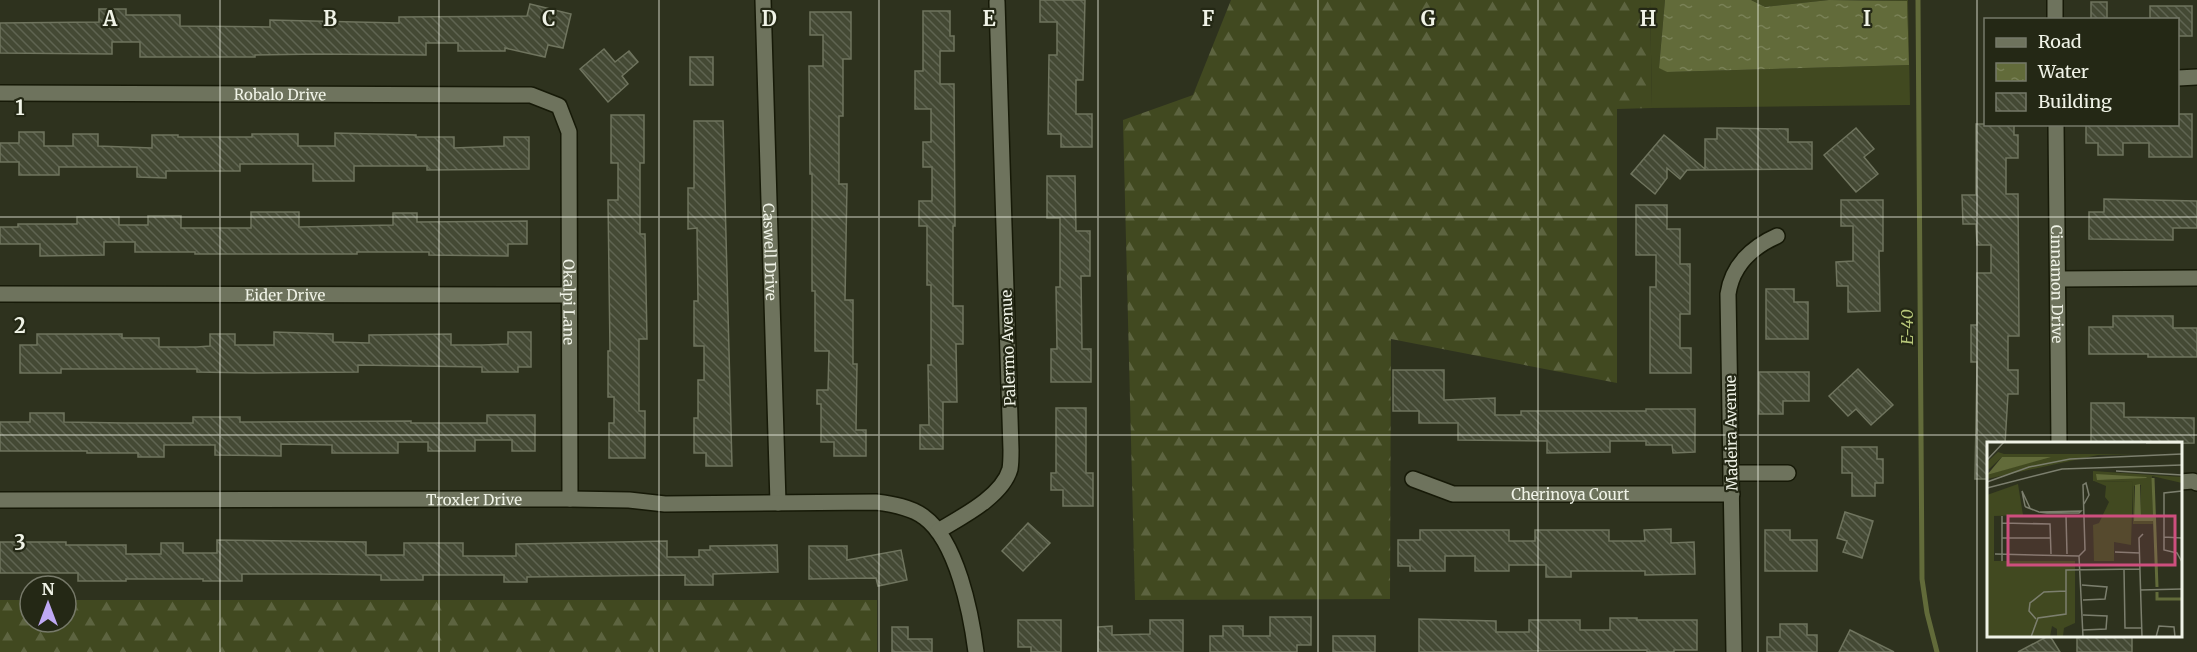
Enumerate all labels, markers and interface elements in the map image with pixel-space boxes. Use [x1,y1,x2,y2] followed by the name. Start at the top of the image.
[102,6,118,31] text: A
[323,6,337,31] text: B
[542,6,556,31] text: C
[761,6,777,31] text: D
[982,6,996,31] text: E
[1202,6,1215,31] text: F
[1421,6,1436,31] text: G
[1640,6,1656,31] text: H
[1863,6,1871,31] text: I
[1984,18,2179,126] legend
[2038,30,2082,53] text: Road
[2037,60,2089,83] text: Water
[234,84,326,104] street label: Robalo Drive
[2038,90,2112,113] text: Building
[15,95,25,120] text: 1
[760,203,781,301] street label: Caswell Drive
[2047,225,2068,344] street label: Cinnamon Drive
[560,259,579,345] street label: Okalpi Lane
[245,285,325,304] street label: Eider Drive
[996,289,1020,407] street label: Palermo Avenue
[1897,309,1917,345] water label: E-40
[14,313,26,338] text: 2
[1720,375,1742,491] street label: Madeira Avenue
[1987,442,2182,637] inset map
[1511,485,1630,504] street label: Cherinoya Court
[426,490,522,509] street label: Troxler Drive
[14,530,26,555] text: 3
[18,574,78,634] north arrow
[42,579,55,599] text: N

